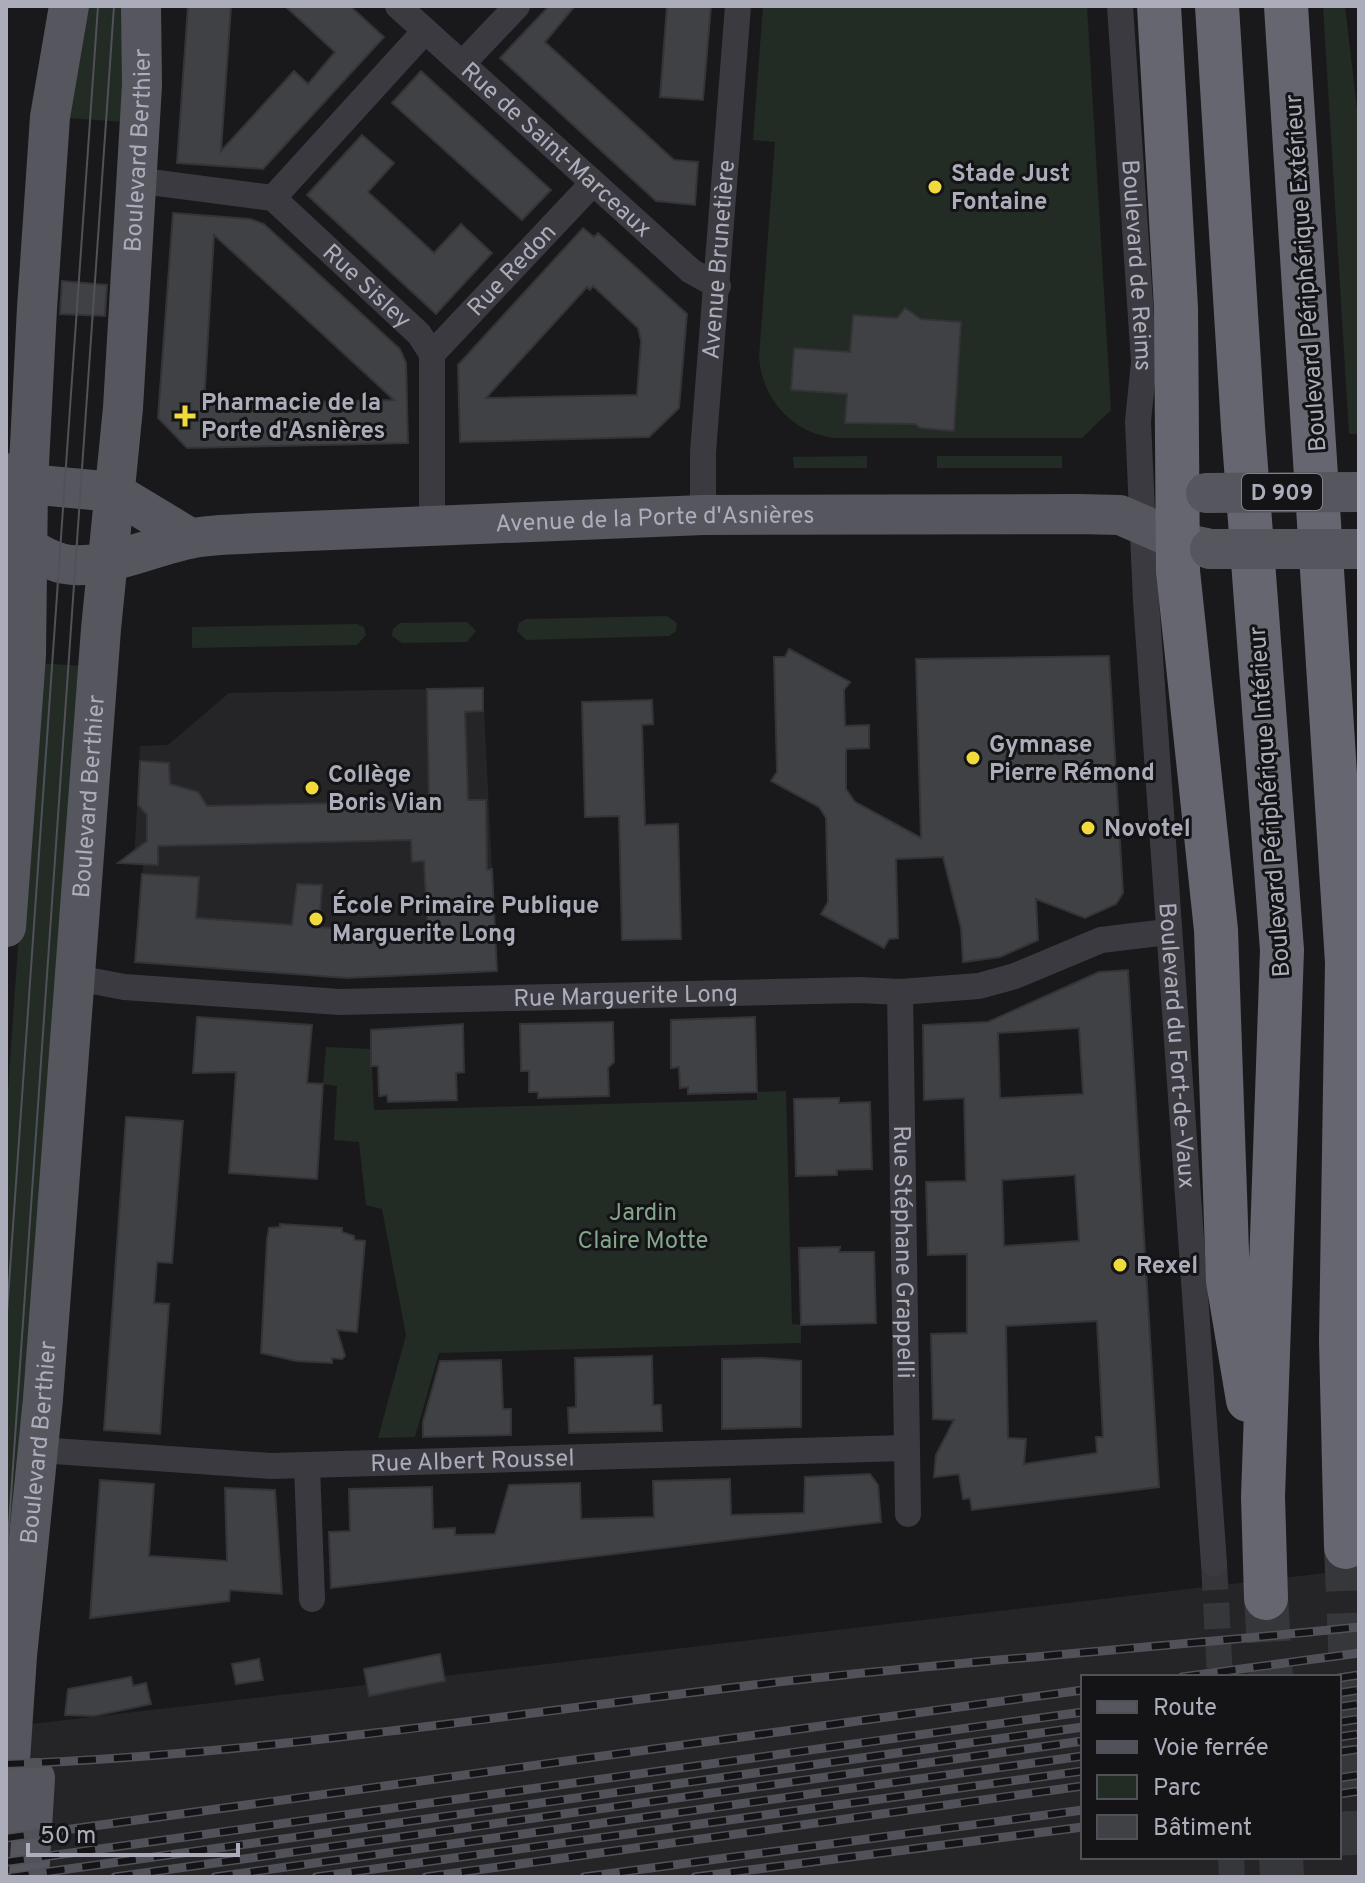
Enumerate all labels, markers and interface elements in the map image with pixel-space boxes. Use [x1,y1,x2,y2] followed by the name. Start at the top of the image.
[119,48,159,253] street label: Boulevard Berthier
[454,57,657,245] street label: Rue de Saint-Marceaux
[1280,93,1334,453] street label: Boulevard Périphérique Extérieur
[697,159,743,361] street label: Avenue Brunetière
[1113,159,1157,373] street label: Boulevard de Reims
[951,160,1070,218] place label: Stade Just Fontaine
[926,178,944,196] marker: Stade Just Fontaine
[462,218,564,324] street label: Rue Redon
[315,239,417,336] street label: Rue Sisley
[201,389,385,447] place label: Pharmacie de la Porte d'Asnières
[176,407,194,425] marker: Pharmacie de la Porte d'Asnières
[1242,474,1322,510] road number: D 909
[495,502,814,540] street label: Avenue de la Porte d'Asnières
[1244,625,1298,978] street label: Boulevard Périphérique Intérieur
[68,694,113,899] street label: Boulevard Berthier
[989,731,1155,789] place label: Gymnase Pierre Rémond
[964,749,982,767] marker: Gymnase Pierre Rémond
[328,761,443,819] place label: Collège Boris Vian
[303,779,321,797] marker: Collège Boris Vian
[1104,815,1191,845] place label: Novotel
[1079,819,1097,837] marker: Novotel
[332,890,599,950] place label: École Primaire Publique Marguerite Long
[1150,902,1200,1190] street label: Boulevard du Fort-de-Vaux
[307,910,325,928] marker: École Primaire Publique Marguerite Long
[513,980,738,1015] street label: Rue Marguerite Long
[885,1125,919,1379] street label: Rue Stéphane Grappelli
[578,1199,708,1257] park label: Jardin Claire Motte
[1136,1252,1198,1282] place label: Rexel
[1111,1256,1129,1274] marker: Rexel
[15,1340,64,1546] street label: Boulevard Berthier
[370,1444,575,1480] street label: Rue Albert Roussel
[1081,1675,1341,1859] legend
[1153,1694,1217,1724] text: Route
[1153,1734,1269,1764] text: Voie ferrée
[1153,1774,1201,1804] text: Parc
[28,1807,238,1857] scale bar
[1153,1814,1252,1844] text: Bâtiment
[40,1822,96,1852] text: 50 m

